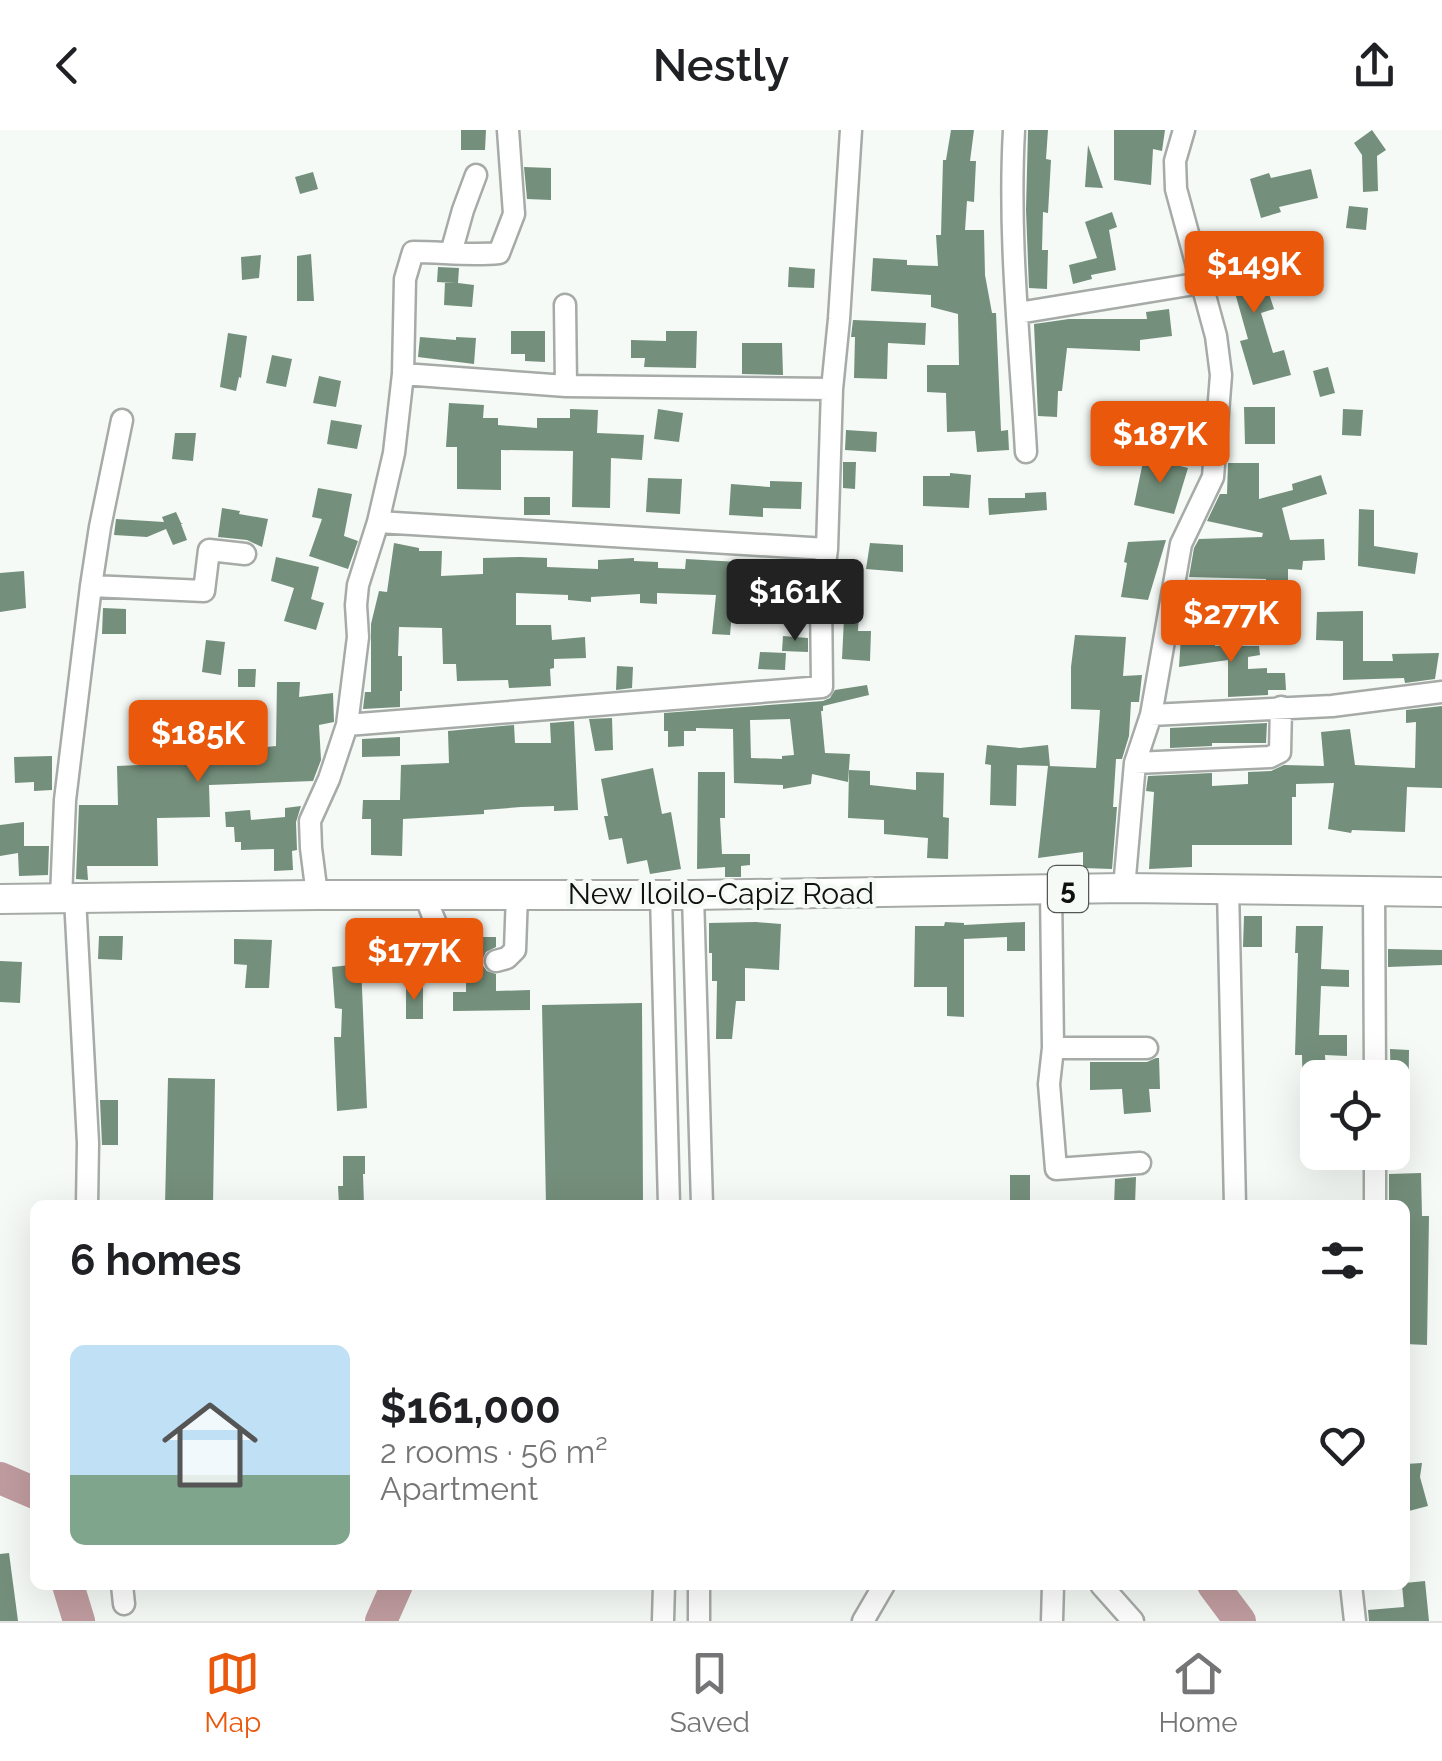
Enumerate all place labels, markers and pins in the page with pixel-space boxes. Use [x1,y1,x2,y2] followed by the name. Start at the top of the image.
[1184,231,1324,316] pin: $149K
[1090,401,1230,486] pin: $187K
[725,559,865,644] pin: $161K
[1161,580,1301,665] pin: $277K
[128,700,268,785] pin: $185K
[344,918,484,1003] pin: $177K

